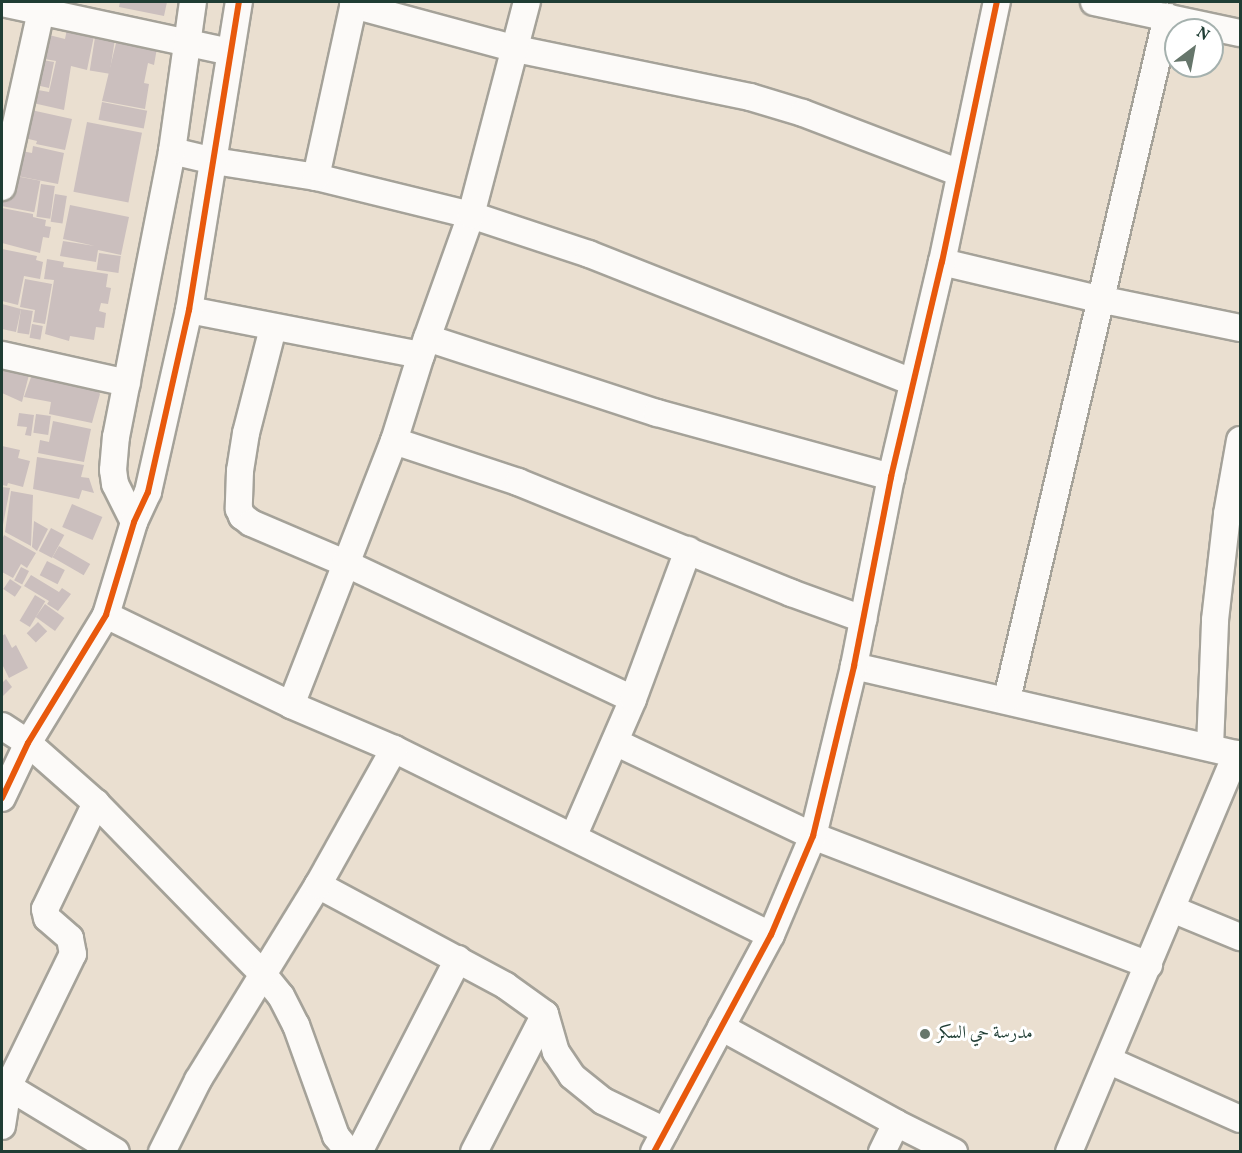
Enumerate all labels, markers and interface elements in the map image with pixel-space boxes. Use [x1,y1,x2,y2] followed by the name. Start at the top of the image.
[1164,18,1224,78] north arrow
[1192,22,1213,47] text: N
[937,1023,1033,1045] place label: مدرسة حي السكر
[918,1027,932,1041] marker: مدرسة حي السكر

